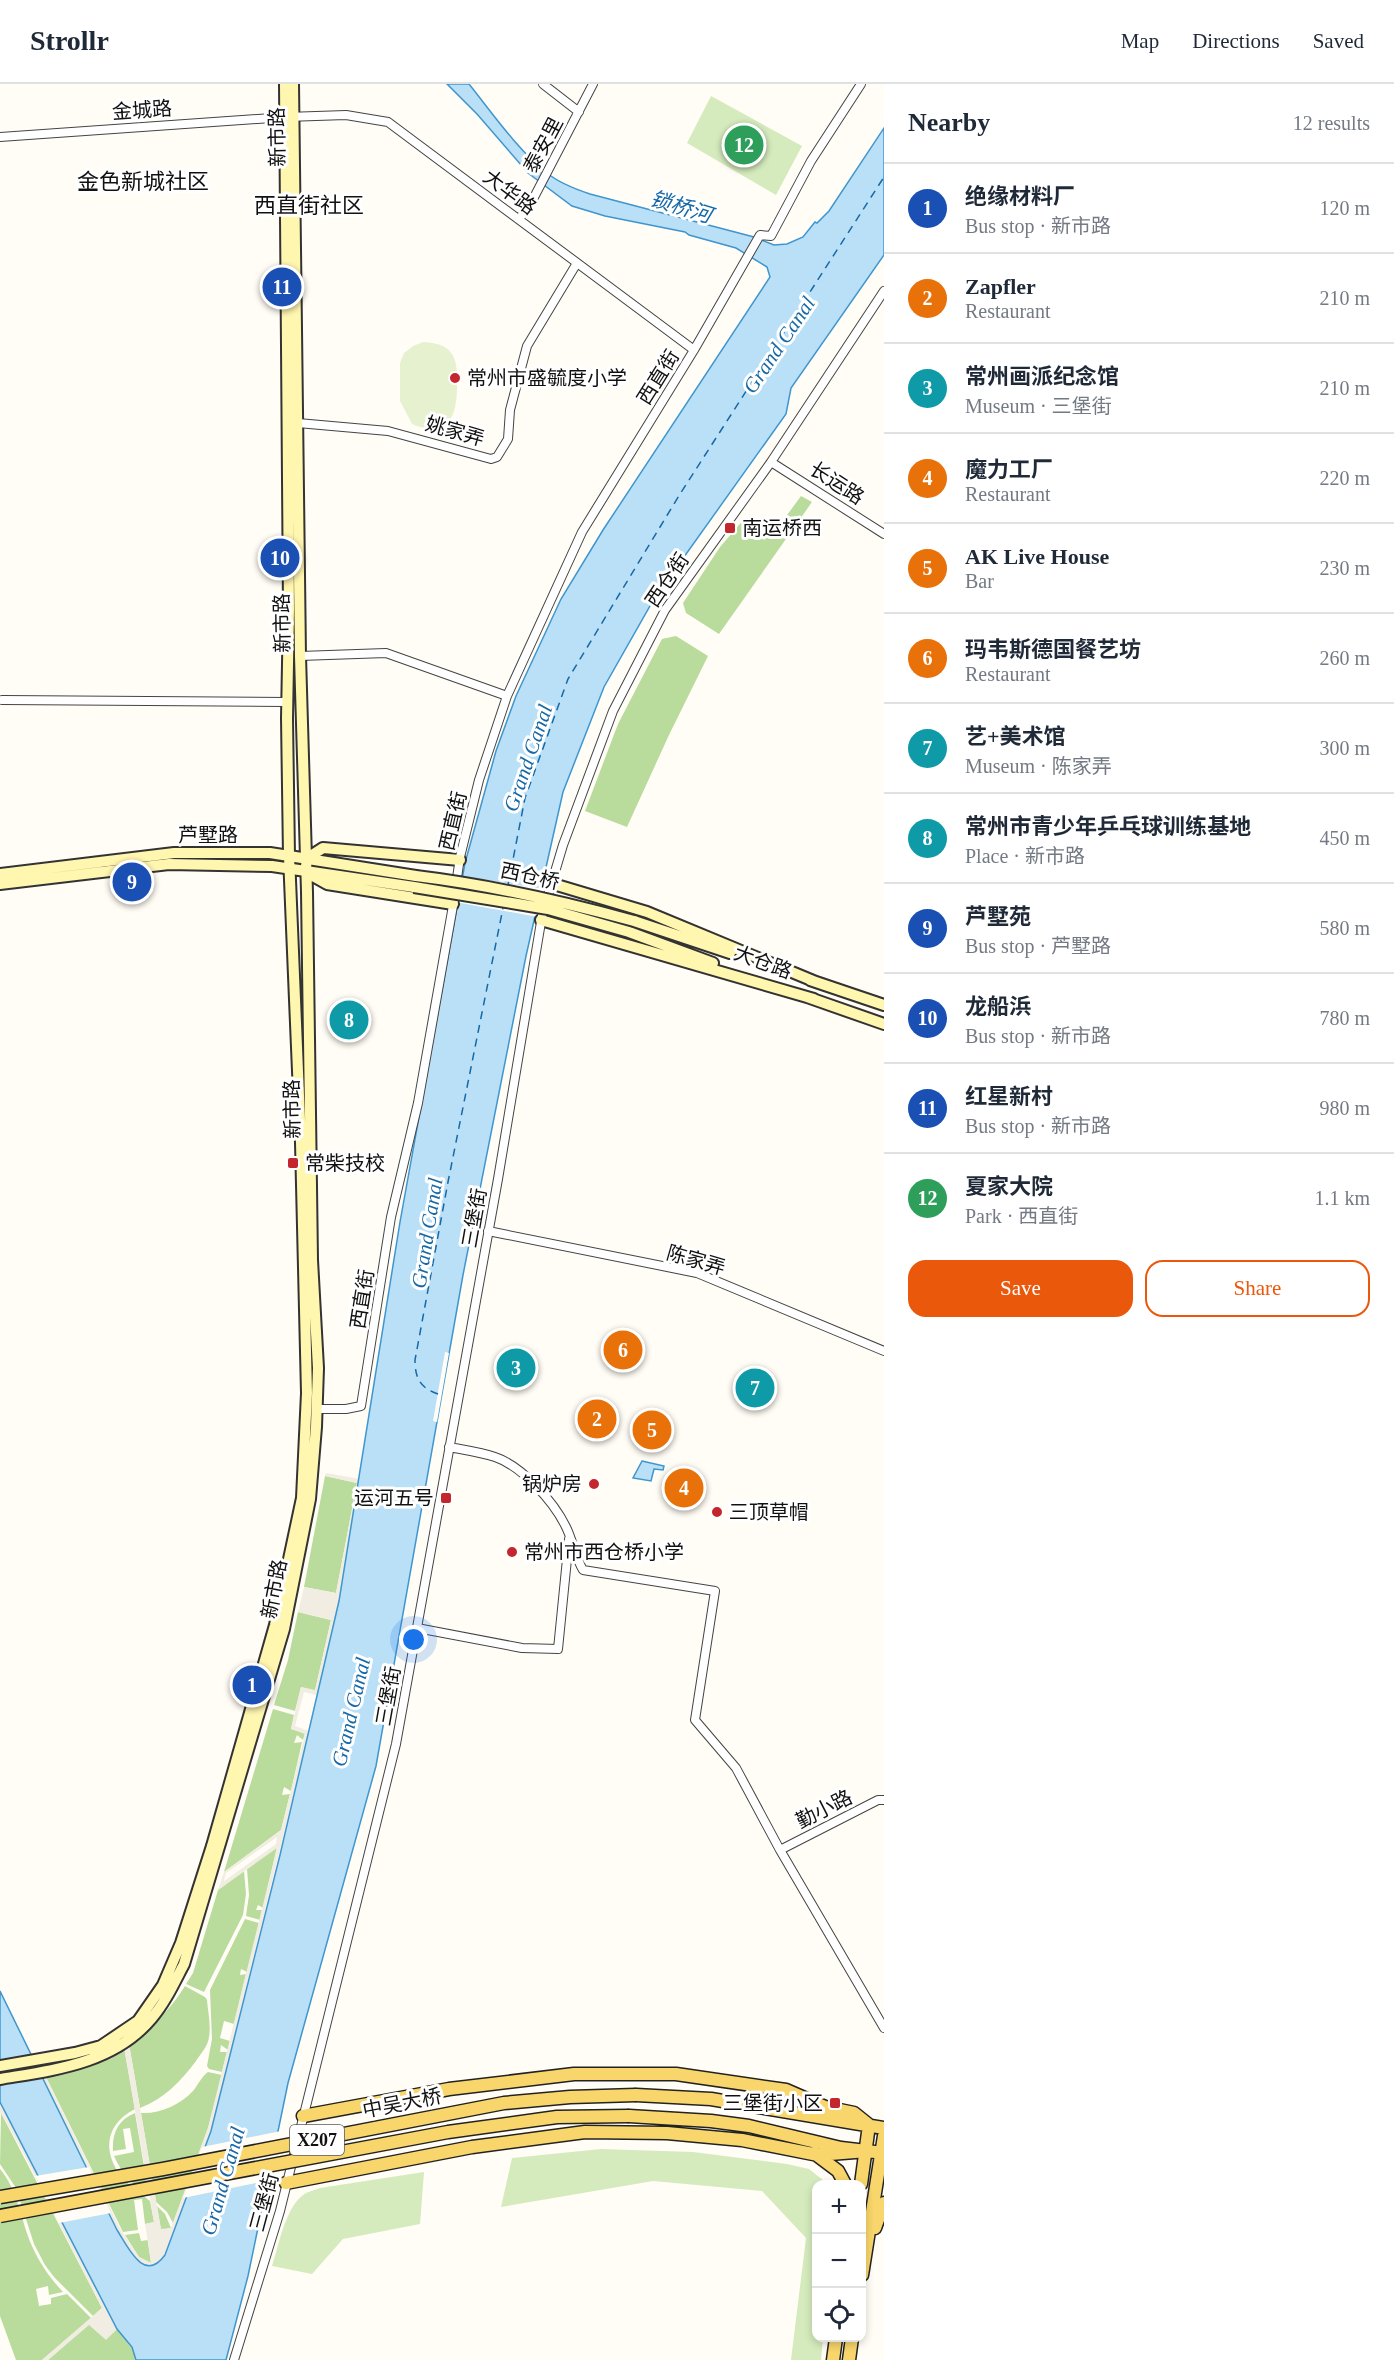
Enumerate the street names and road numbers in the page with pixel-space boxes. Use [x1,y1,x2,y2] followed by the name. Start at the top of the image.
[111,97,173,123] street label: 金城路
[265,107,289,167] street label: 新市路
[519,113,567,177] street label: 泰安里
[479,165,541,219] street label: 大华路
[633,346,683,408] street label: 西直街
[423,412,487,450] street label: 姚家弄
[806,457,868,509] street label: 长运路
[641,549,693,611] street label: 西仓街
[270,593,294,653] street label: 新市路
[436,789,470,853] street label: 西直街
[178,824,238,846] street label: 芦墅路
[498,859,562,893] street label: 西仓桥
[731,941,795,983] street label: 大仓路
[280,1079,304,1139] street label: 新市路
[458,1187,490,1249] street label: 三堡街
[664,1241,728,1279] street label: 陈家弄
[346,1268,378,1330] street label: 西直街
[257,1557,291,1621] street label: 新市路
[372,1665,404,1727] street label: 三堡街
[792,1786,856,1832] street label: 勤小路
[361,2085,443,2121] street label: 中吴大桥
[290,2125,344,2155] road number: X207
[246,2170,282,2234] street label: 三堡街

